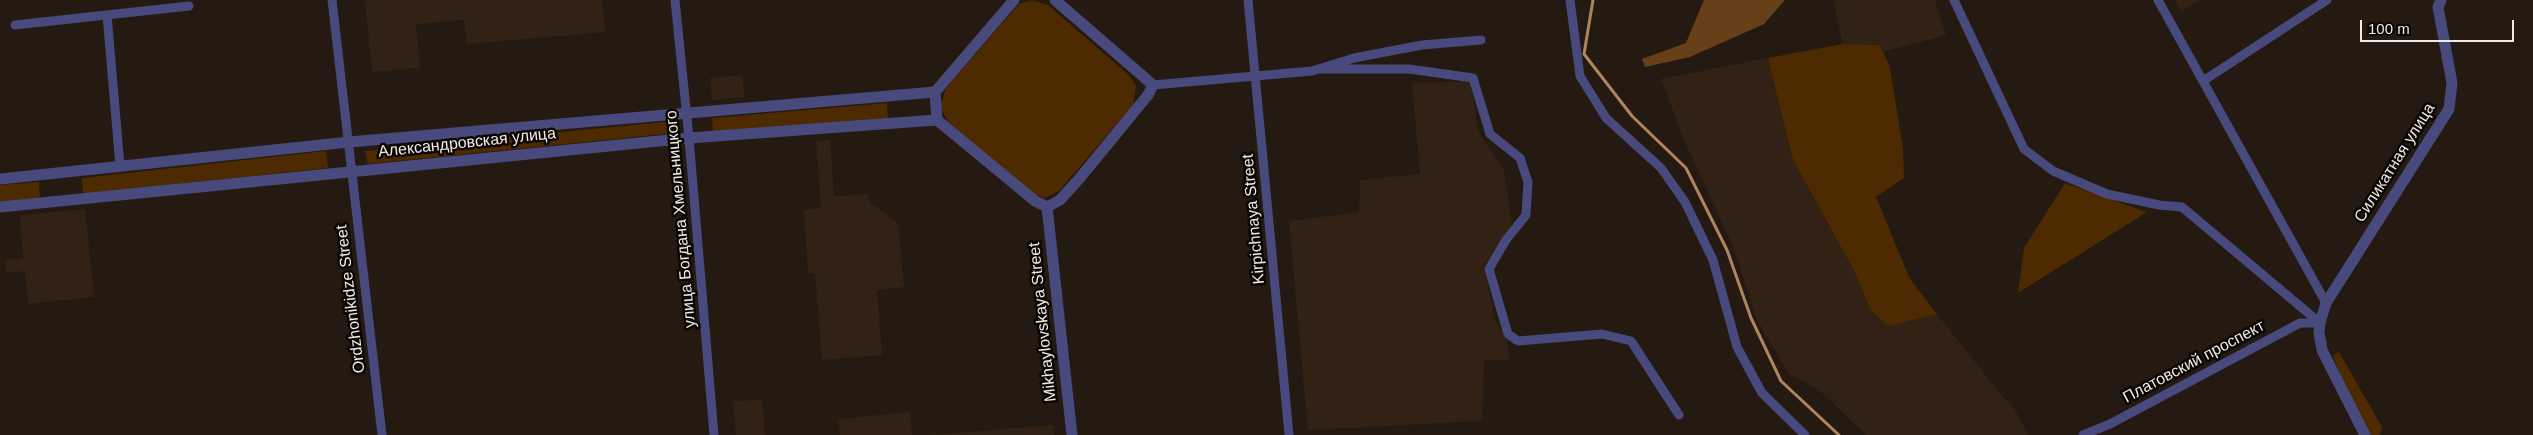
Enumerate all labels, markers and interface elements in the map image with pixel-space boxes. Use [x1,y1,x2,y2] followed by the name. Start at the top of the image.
[2363,10,2517,42] scale bar
[2368,20,2410,37] text: 100 m
[2351,100,2439,226] street label: Силикатная улица
[662,109,700,329] street label: улица Богдана Хмельницкого
[377,124,557,162] street label: Александровская улица
[1239,153,1269,285] street label: Kirpichnaya Street
[332,224,370,374] street label: Ordzhonikidze Street
[1025,241,1061,403] street label: Mikhaylovskaya Street
[2120,317,2268,407] street label: Платовский проспект

